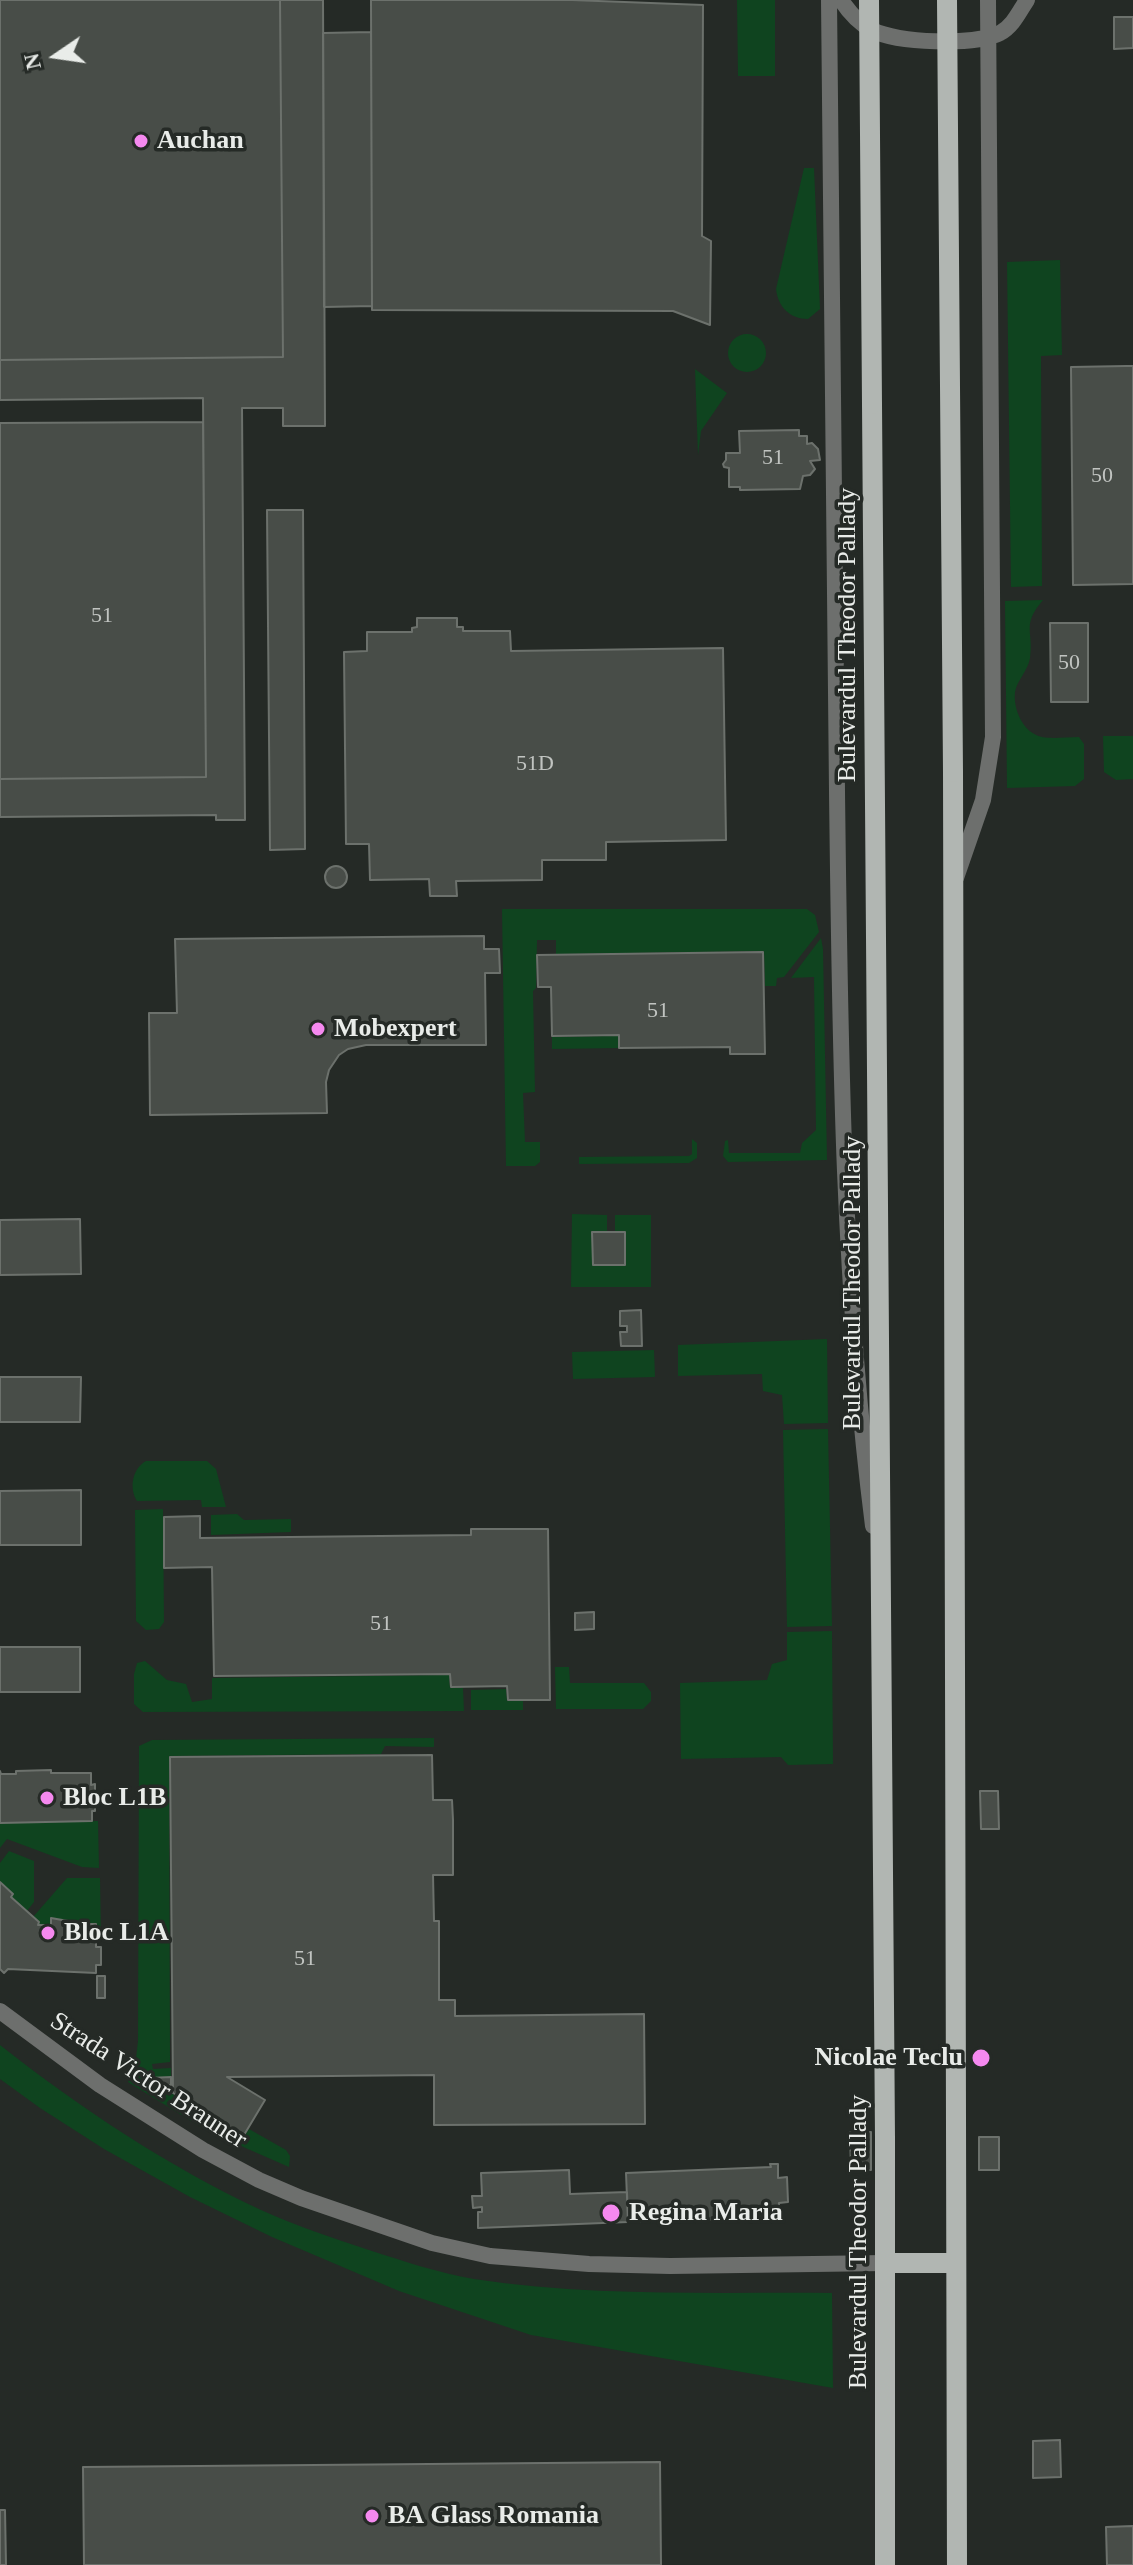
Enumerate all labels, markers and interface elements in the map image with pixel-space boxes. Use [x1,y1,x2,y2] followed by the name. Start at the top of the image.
[16,16,96,96] north arrow
[18,51,46,72] text: N
[157,125,244,157] place label: Auchan
[132,132,150,150] marker: Auchan
[762,445,784,471] house number: 51
[1091,463,1113,489] house number: 50
[832,488,864,782] street label: Bulevardul Theodor Pallady
[91,603,113,629] house number: 51
[1058,650,1080,676] house number: 50
[516,751,554,777] house number: 51D
[647,998,669,1024] house number: 51
[334,1013,457,1045] place label: Mobexpert
[309,1020,327,1038] marker: Mobexpert
[837,1136,869,1430] street label: Bulevardul Theodor Pallady
[370,1611,392,1637] house number: 51
[63,1782,166,1814] place label: Bloc L1B
[38,1789,56,1807] marker: Bloc L1B
[64,1917,169,1949] place label: Bloc L1A
[39,1924,57,1942] marker: Bloc L1A
[294,1946,316,1972] house number: 51
[44,2006,252,2156] street label: Strada Victor Brauner
[814,2042,963,2074] place label: Nicolae Teclu
[970,2047,992,2069] marker: Nicolae Teclu
[843,2095,875,2389] street label: Bulevardul Theodor Pallady
[629,2197,783,2229] place label: Regina Maria
[600,2202,622,2224] marker: Regina Maria
[388,2500,599,2532] place label: BA Glass Romania
[363,2507,381,2525] marker: BA Glass Romania

